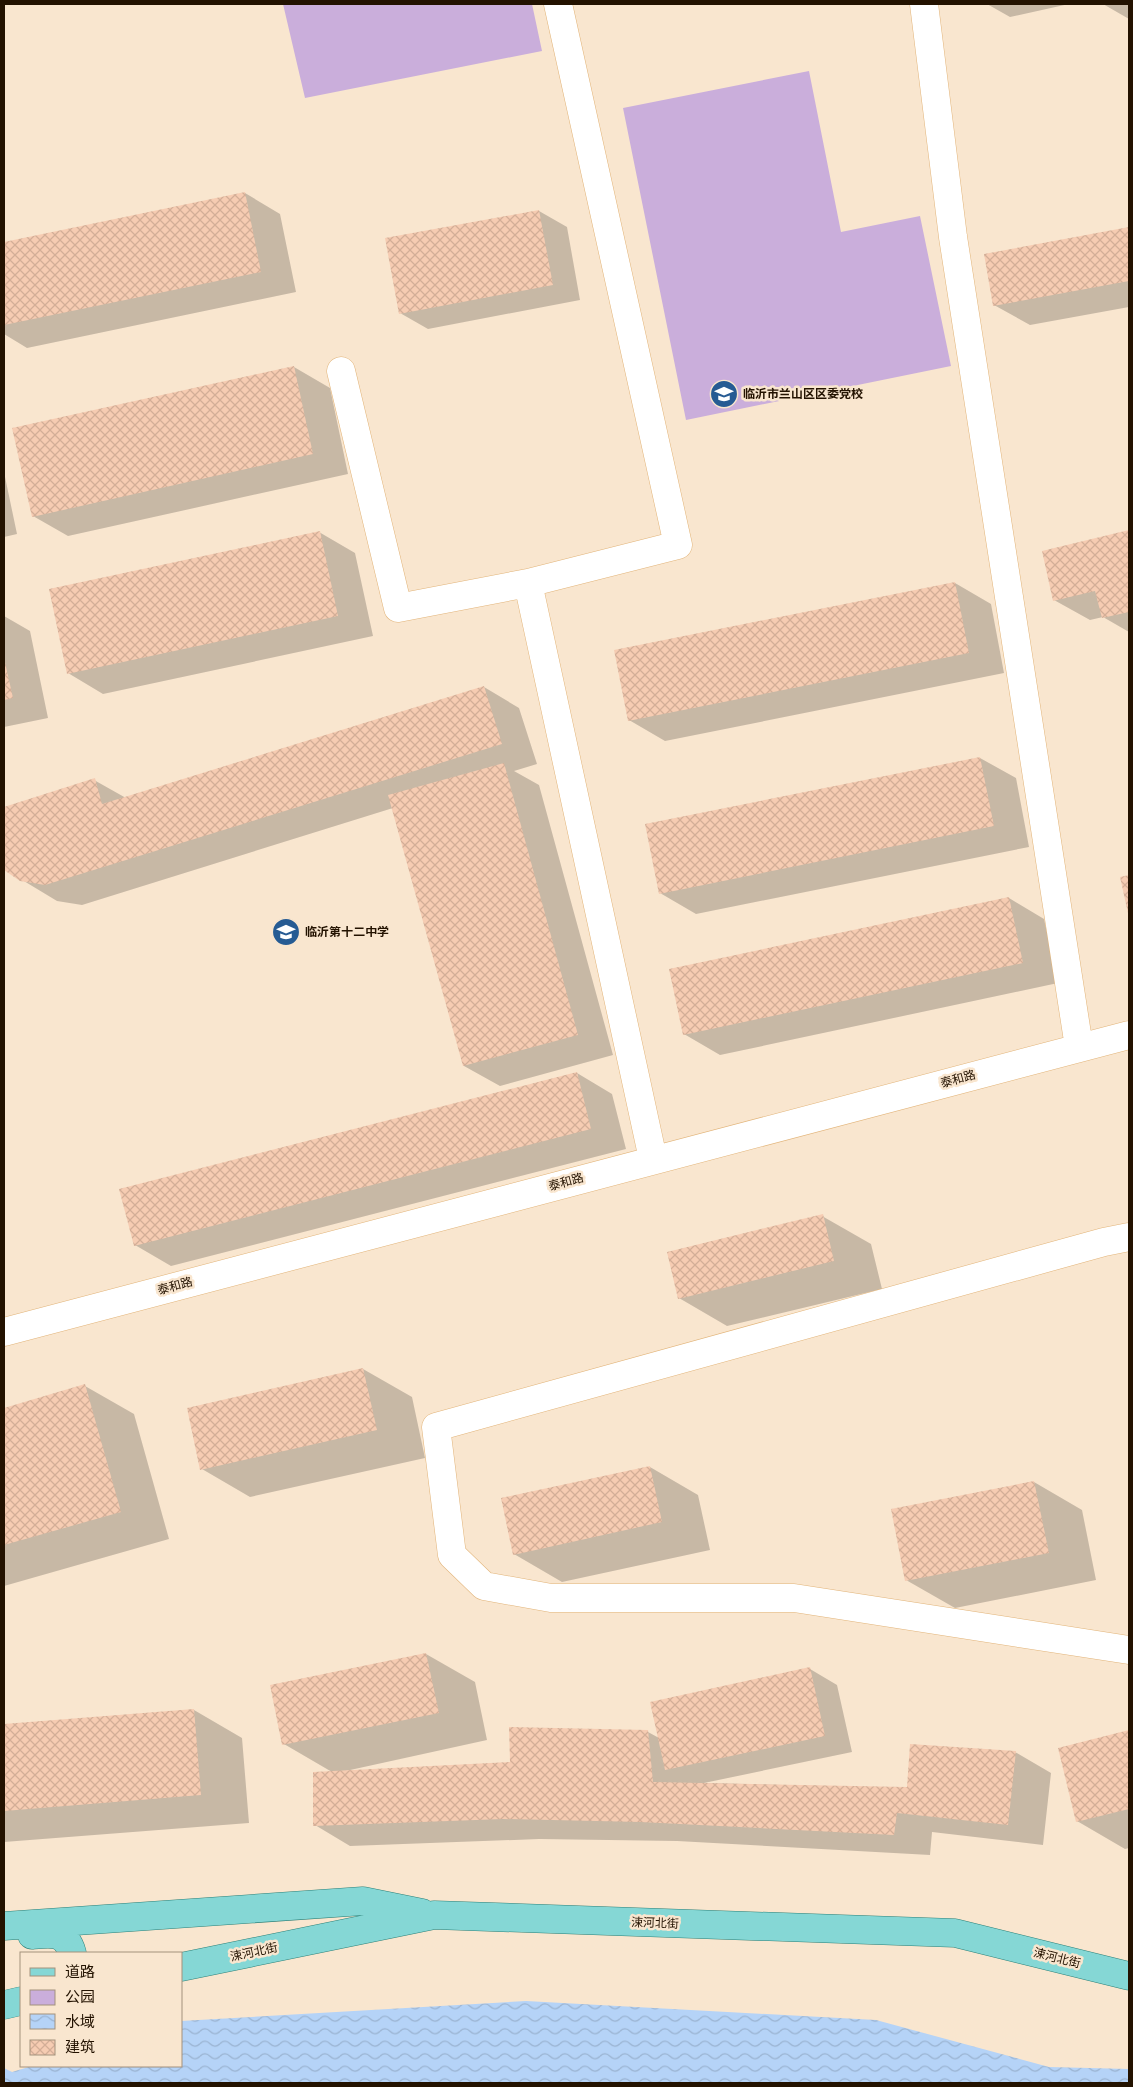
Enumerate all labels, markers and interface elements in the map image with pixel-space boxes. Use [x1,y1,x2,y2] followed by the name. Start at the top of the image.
[709,379,739,409] school or university icon: 临沂市兰山区区委党校
[743,386,863,402] place label: 临沂市兰山区区委党校
[271,917,301,947] school or university icon: 临沂第十二中学
[305,924,389,940] place label: 临沂第十二中学
[939,1067,977,1091] street label: 泰和路
[547,1170,585,1194] street label: 泰和路
[156,1274,194,1298] street label: 泰和路
[631,1914,679,1932] street label: 涑河北街
[229,1939,279,1965] street label: 涑河北街
[1032,1944,1082,1972] street label: 涑河北街
[20,1952,182,2067] legend
[65,1962,95,1982] text: 道路
[65,1987,95,2007] text: 公园
[65,2012,95,2032] text: 水域
[65,2037,95,2057] text: 建筑

